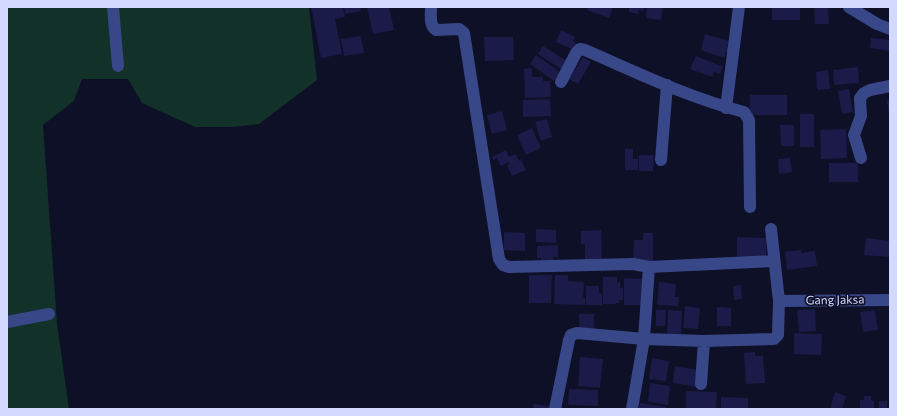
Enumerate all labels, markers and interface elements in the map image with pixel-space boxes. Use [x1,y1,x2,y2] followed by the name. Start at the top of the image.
[805,292,865,308] street label: Gang Jaksa

